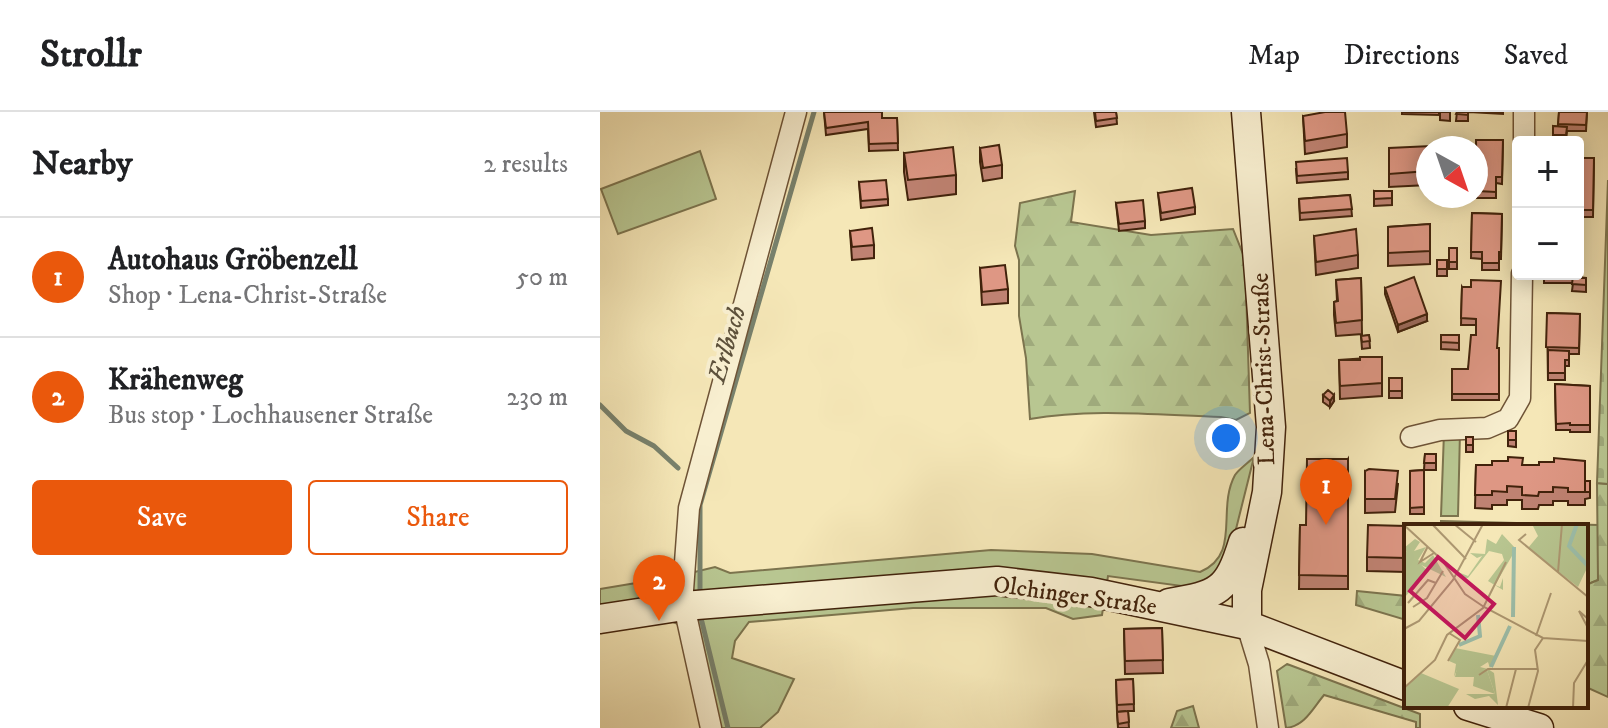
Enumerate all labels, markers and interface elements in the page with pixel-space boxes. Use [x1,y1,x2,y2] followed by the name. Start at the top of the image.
[40,31,142,79] text: Strollr
[1248,38,1300,73] text: Map
[1344,38,1460,73] text: Directions
[1504,38,1568,73] text: Saved
[1416,136,1488,208] north arrow
[1512,136,1584,280] map controls
[1512,136,1584,208] button: +
[32,143,133,185] text: Nearby
[483,148,568,181] text: 2 results
[1512,208,1584,280] button: −
[108,242,357,279] text: Autohaus Gröbenzell
[53,261,63,294] text: 1
[516,261,568,294] text: 50 m
[1246,272,1282,466] street label: Lena-Christ-Straße
[108,279,387,312] text: Shop · Lena-Christ-Straße
[700,302,754,389] water label: Erlbach
[108,362,243,399] text: Krähenweg
[52,381,64,414] text: 2
[506,381,568,414] text: 230 m
[108,399,433,432] text: Bus stop · Lochhausener Straße
[1206,418,1246,458] your location
[1300,459,1352,525] pin: 1
[32,480,292,555] button: Save
[308,480,568,555] button: Share
[1404,524,1588,708] inset map
[633,555,685,621] pin: 2
[991,570,1159,622] street label: Olchinger Straße

